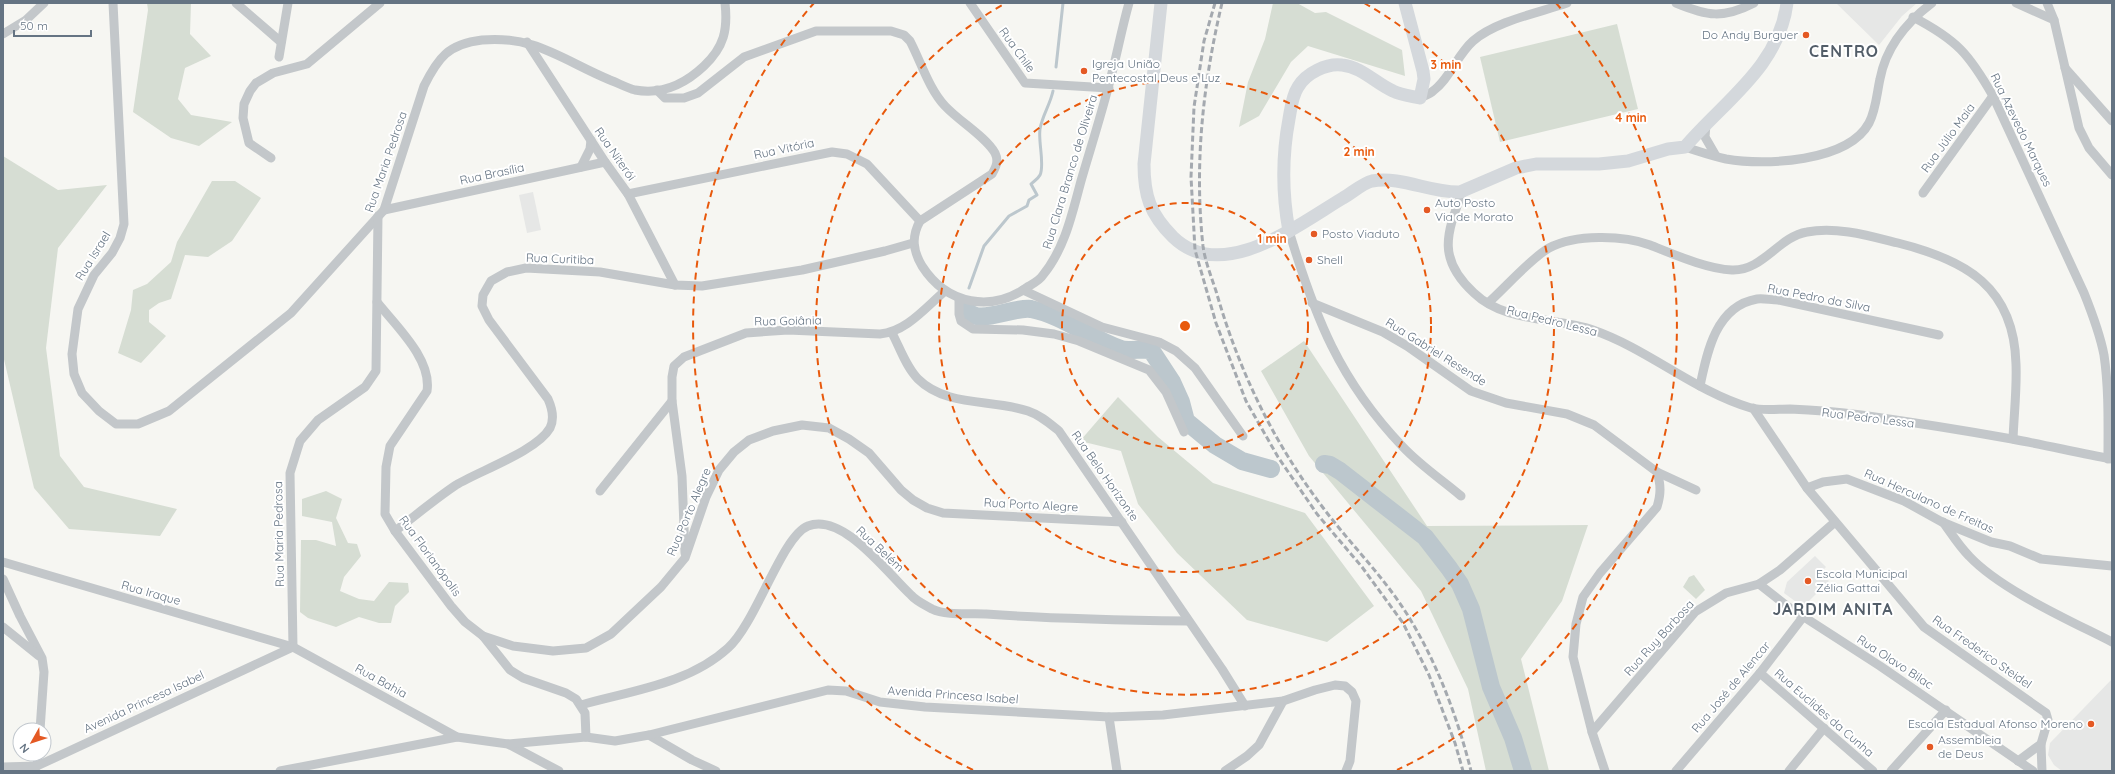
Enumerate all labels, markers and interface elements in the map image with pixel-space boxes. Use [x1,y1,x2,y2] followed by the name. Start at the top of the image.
[14,12,91,38] scale bar
[20,18,48,33] text: 50 m
[996,24,1039,75] street label: Rua Chile
[1702,27,1798,42] place label: Do Andy Burguer
[1801,30,1811,40] marker: Do Andy Burguer
[1809,41,1879,61] district label: CENTRO
[1092,56,1221,85] place label: Igreja União Pentecostal Deus e Luz
[1431,57,1461,72] text: 3 min
[1079,66,1089,76] marker: Igreja União Pentecostal Deus e Luz
[1987,71,2056,189] street label: Rua Azevedo Marques
[1039,93,1100,251] street label: Rua Clara Branco de Oliveira
[1917,100,1978,175] street label: Rua Júlio Maia
[361,109,410,214] street label: Rua Maria Pedrosa
[1615,110,1647,125] text: 4 min
[592,124,639,183] street label: Rua Niterói
[752,135,816,162] street label: Rua Vitória
[1343,144,1375,159] text: 2 min
[458,159,526,188] street label: Rua Brasília
[1435,195,1514,224] place label: Auto Posto Via de Morato
[1422,205,1432,215] marker: Auto Posto Via de Morato
[1322,226,1400,241] place label: Posto Viaduto
[72,228,114,283] street label: Rua Israel
[1309,229,1319,239] marker: Posto Viaduto
[1257,231,1287,246] text: 1 min
[526,250,594,267] street label: Rua Curitiba
[1317,252,1343,267] place label: Shell
[1304,255,1314,265] marker: Shell
[1766,280,1872,315] street label: Rua Pedro da Silva
[1505,302,1599,339] street label: Rua Pedro Lessa
[754,312,822,329] street label: Rua Goiânia
[1383,314,1490,389] street label: Rua Gabriel Resende
[1178,319,1192,333] centre of rings
[1821,404,1915,431] street label: Rua Pedro Lessa
[1069,428,1142,524] street label: Rua Belo Horizonte
[663,465,714,558] street label: Rua Porto Alegre
[1862,465,1997,536] street label: Rua Herculano de Freitas
[270,481,287,587] street label: Rua Maria Pedrosa
[983,495,1079,514] street label: Rua Porto Alegre
[396,512,465,599] street label: Rua Florianópolis
[853,523,908,575] street label: Rua Belém
[1816,566,1908,595] place label: Escola Municipal Zélia Gattai
[1803,576,1813,586] marker: Escola Municipal Zélia Gattai
[120,577,183,608] street label: Rua Iraque
[1620,596,1697,679] street label: Rua Ruy Barbosa
[1772,599,1894,619] district label: JARDIM ANITA
[1930,612,2035,692] street label: Rua Frederico Steidel
[1854,631,1936,692] street label: Rua Olavo Bilac
[1688,638,1773,735] street label: Rua José de Alencar
[353,660,410,701] street label: Rua Bahia
[1772,665,1877,760] street label: Rua Euclides da Cunha
[81,667,206,736] street label: Avenida Princesa Isabel
[887,682,1019,707] street label: Avenida Princesa Isabel
[1908,716,2083,731] place label: Escola Estadual Afonso Moreno
[2086,719,2096,729] marker: Escola Estadual Afonso Moreno
[12,722,52,762] north arrow
[1938,732,2001,761] place label: Assembleia de Deus
[16,741,32,756] text: N
[1925,742,1935,752] marker: Assembleia de Deus

